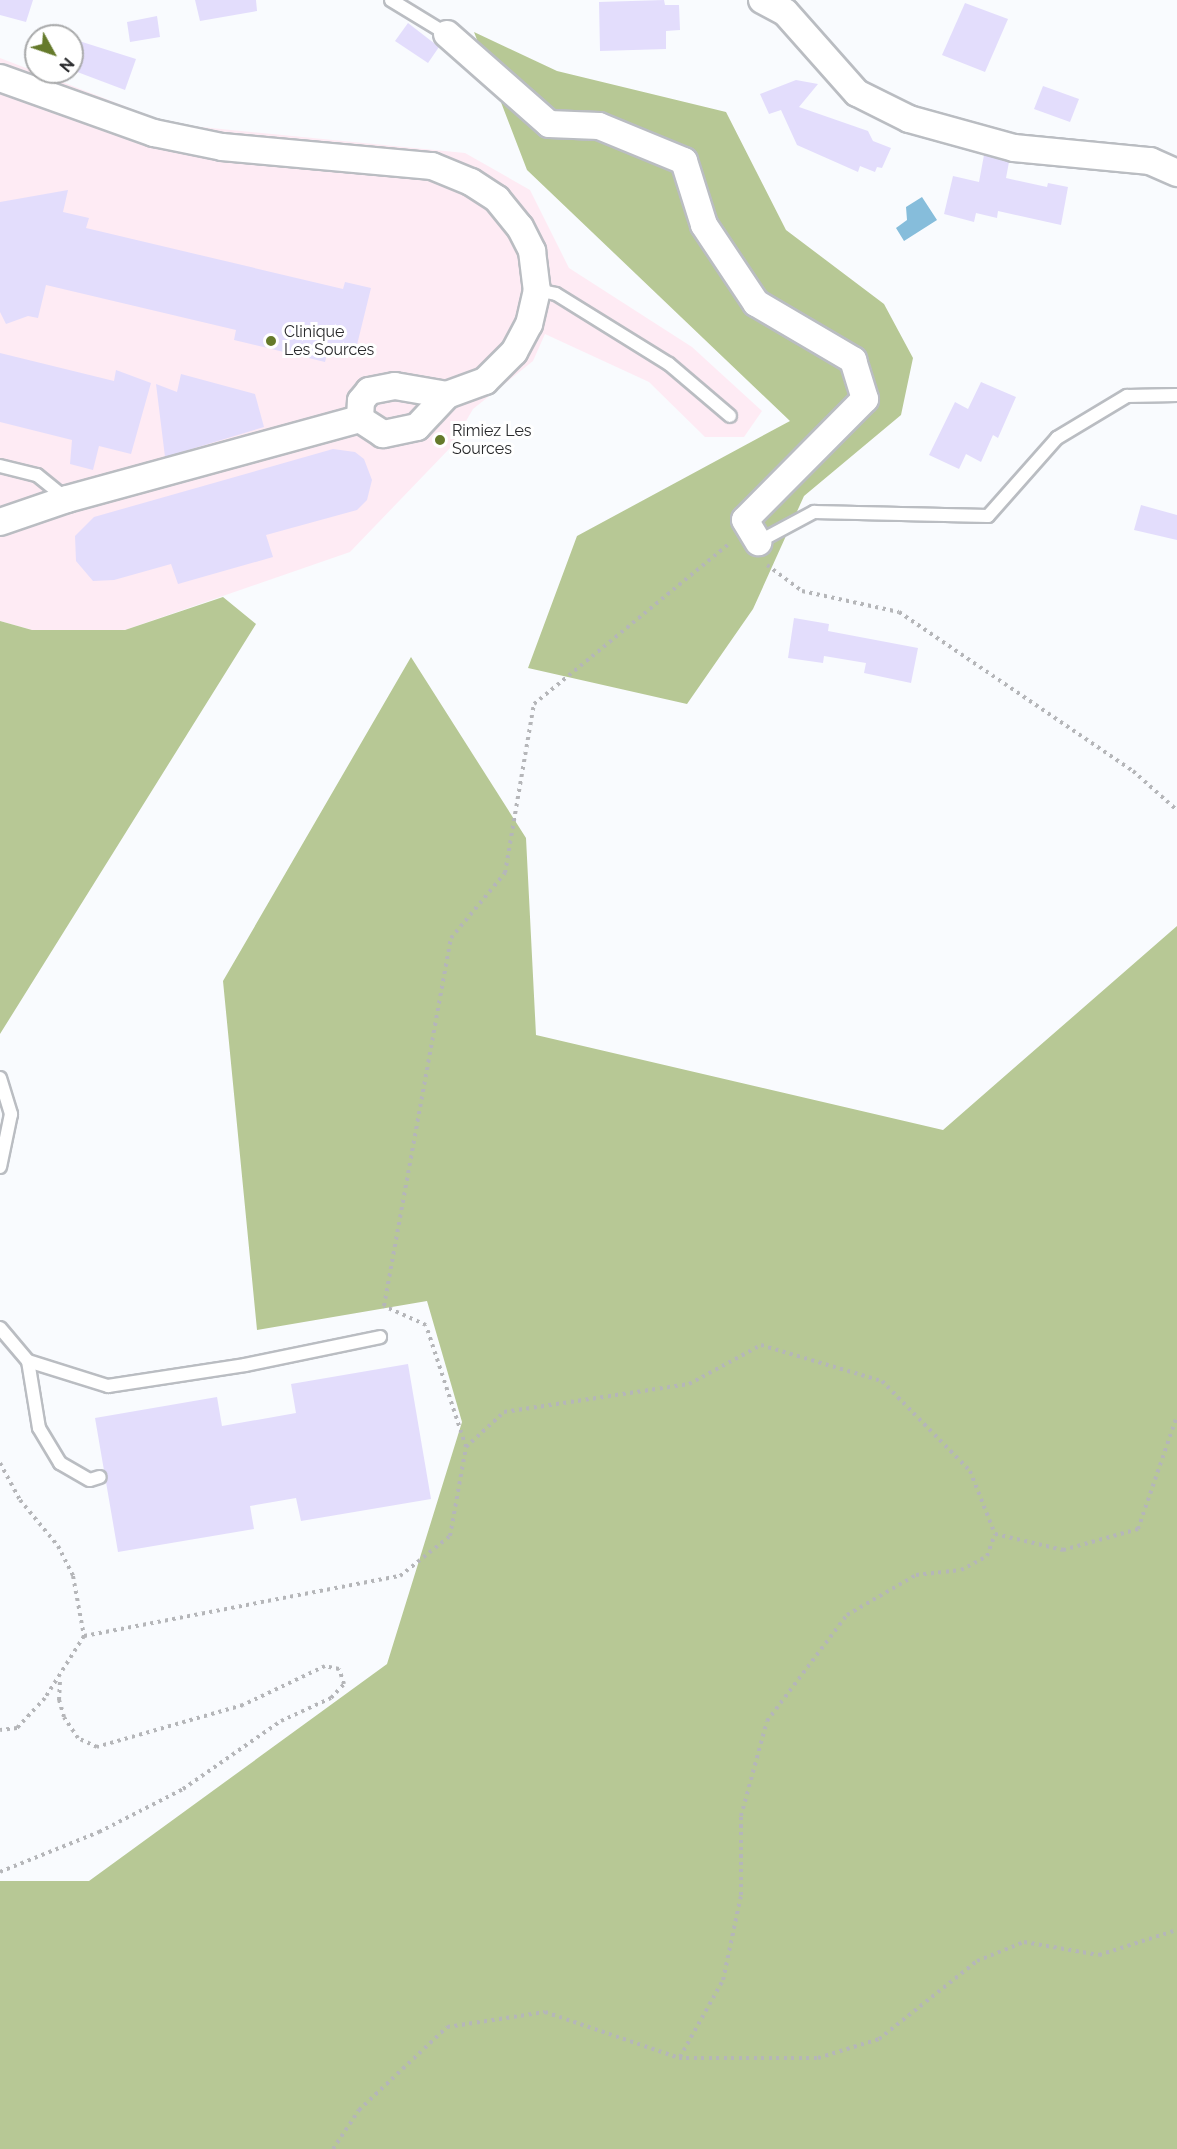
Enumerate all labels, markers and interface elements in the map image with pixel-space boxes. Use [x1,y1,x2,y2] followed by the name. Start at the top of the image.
[24,24,84,84] north arrow
[55,54,78,75] text: N
[284,322,374,360] place label: Clinique Les Sources
[262,332,280,350] marker: Clinique Les Sources
[452,421,532,459] place label: Rimiez Les Sources
[433,433,447,447] marker: Rimiez Les Sources

